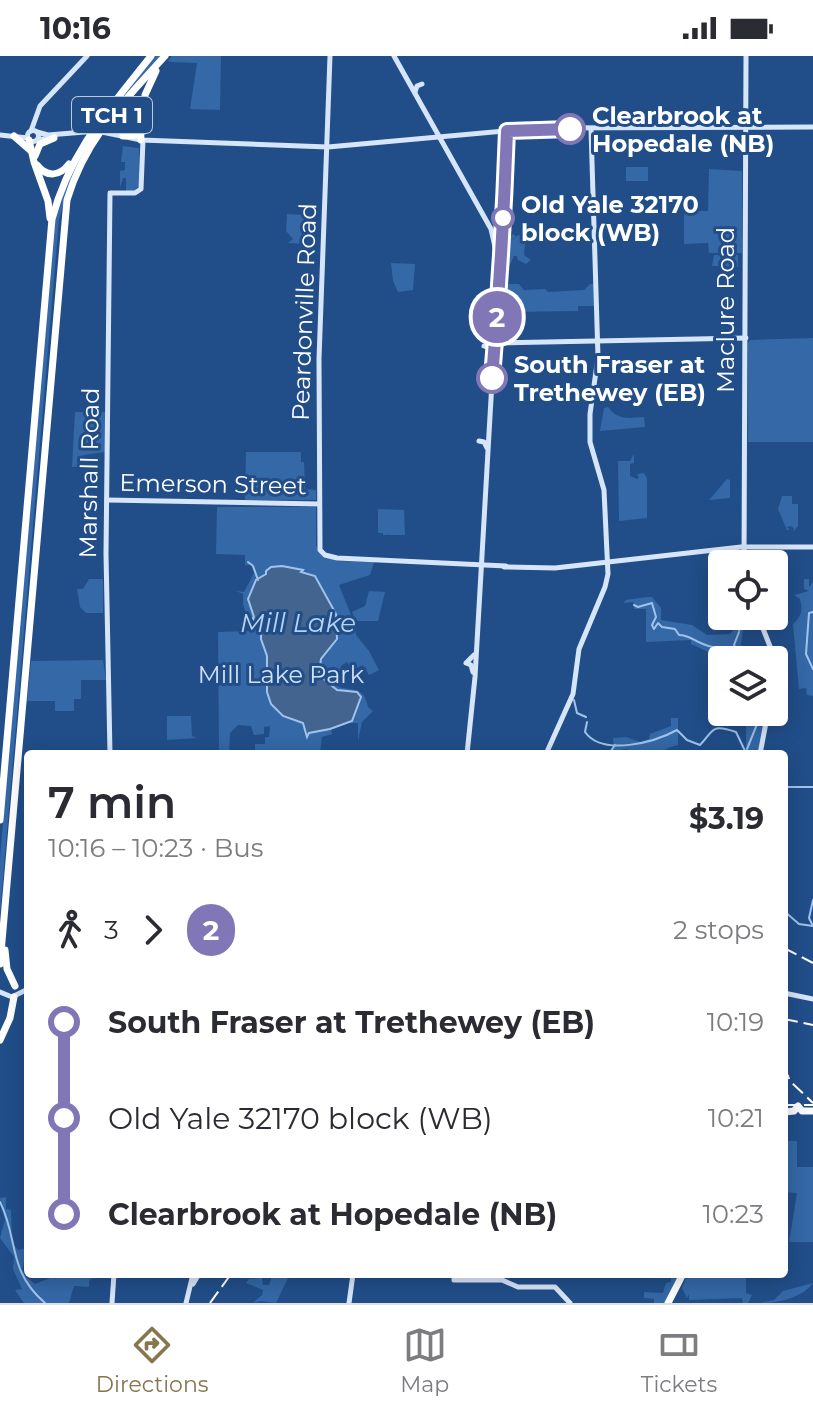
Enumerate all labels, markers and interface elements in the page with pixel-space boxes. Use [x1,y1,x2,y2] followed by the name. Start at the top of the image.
[40,10,111,47] text: 10:16
[72,97,152,133] road number: TCH 1
[592,101,774,158] place label: Clearbrook at Hopedale (NB)
[555,114,585,144] marker: Clearbrook at Hopedale (NB)
[521,190,699,247] place label: Old Yale 32170 block (WB)
[286,203,322,421] street label: Peardonville Road
[492,207,514,229] marker: Old Yale 32170 block (WB)
[711,227,740,393] street label: Maclure Road
[471,291,523,343] line badge: 2
[489,300,505,334] text: 2
[514,350,706,407] place label: South Fraser at Trethewey (EB)
[477,363,507,393] marker: South Fraser at Trethewey (EB)
[73,387,105,559] street label: Marshall Road
[119,468,307,500] street label: Emerson Street
[708,550,788,726] map controls
[708,550,788,630] button: locate
[240,607,356,639] water label: Mill Lake
[708,646,788,726] button: layers
[198,660,365,689] park label: Mill Lake Park
[48,775,176,829] text: 7 min
[689,800,764,837] text: $3.19
[48,832,263,864] text: 10:16 – 10:23 · Bus
[48,908,92,952] icon: walk
[131,908,175,952] icon: forward
[203,913,219,947] text: 2
[104,914,119,946] text: 3
[673,914,764,946] text: 2 stops
[108,1004,595,1041] text: South Fraser at Trethewey (EB)
[707,1006,764,1038] text: 10:19
[108,1100,493,1137] text: Old Yale 32170 block (WB)
[708,1102,764,1134] text: 10:21
[108,1196,557,1233] text: Clearbrook at Hopedale (NB)
[702,1198,764,1230] text: 10:23
[96,1323,209,1398] tab: Directions
[400,1323,449,1398] tab: Map
[641,1323,717,1398] tab: Tickets

